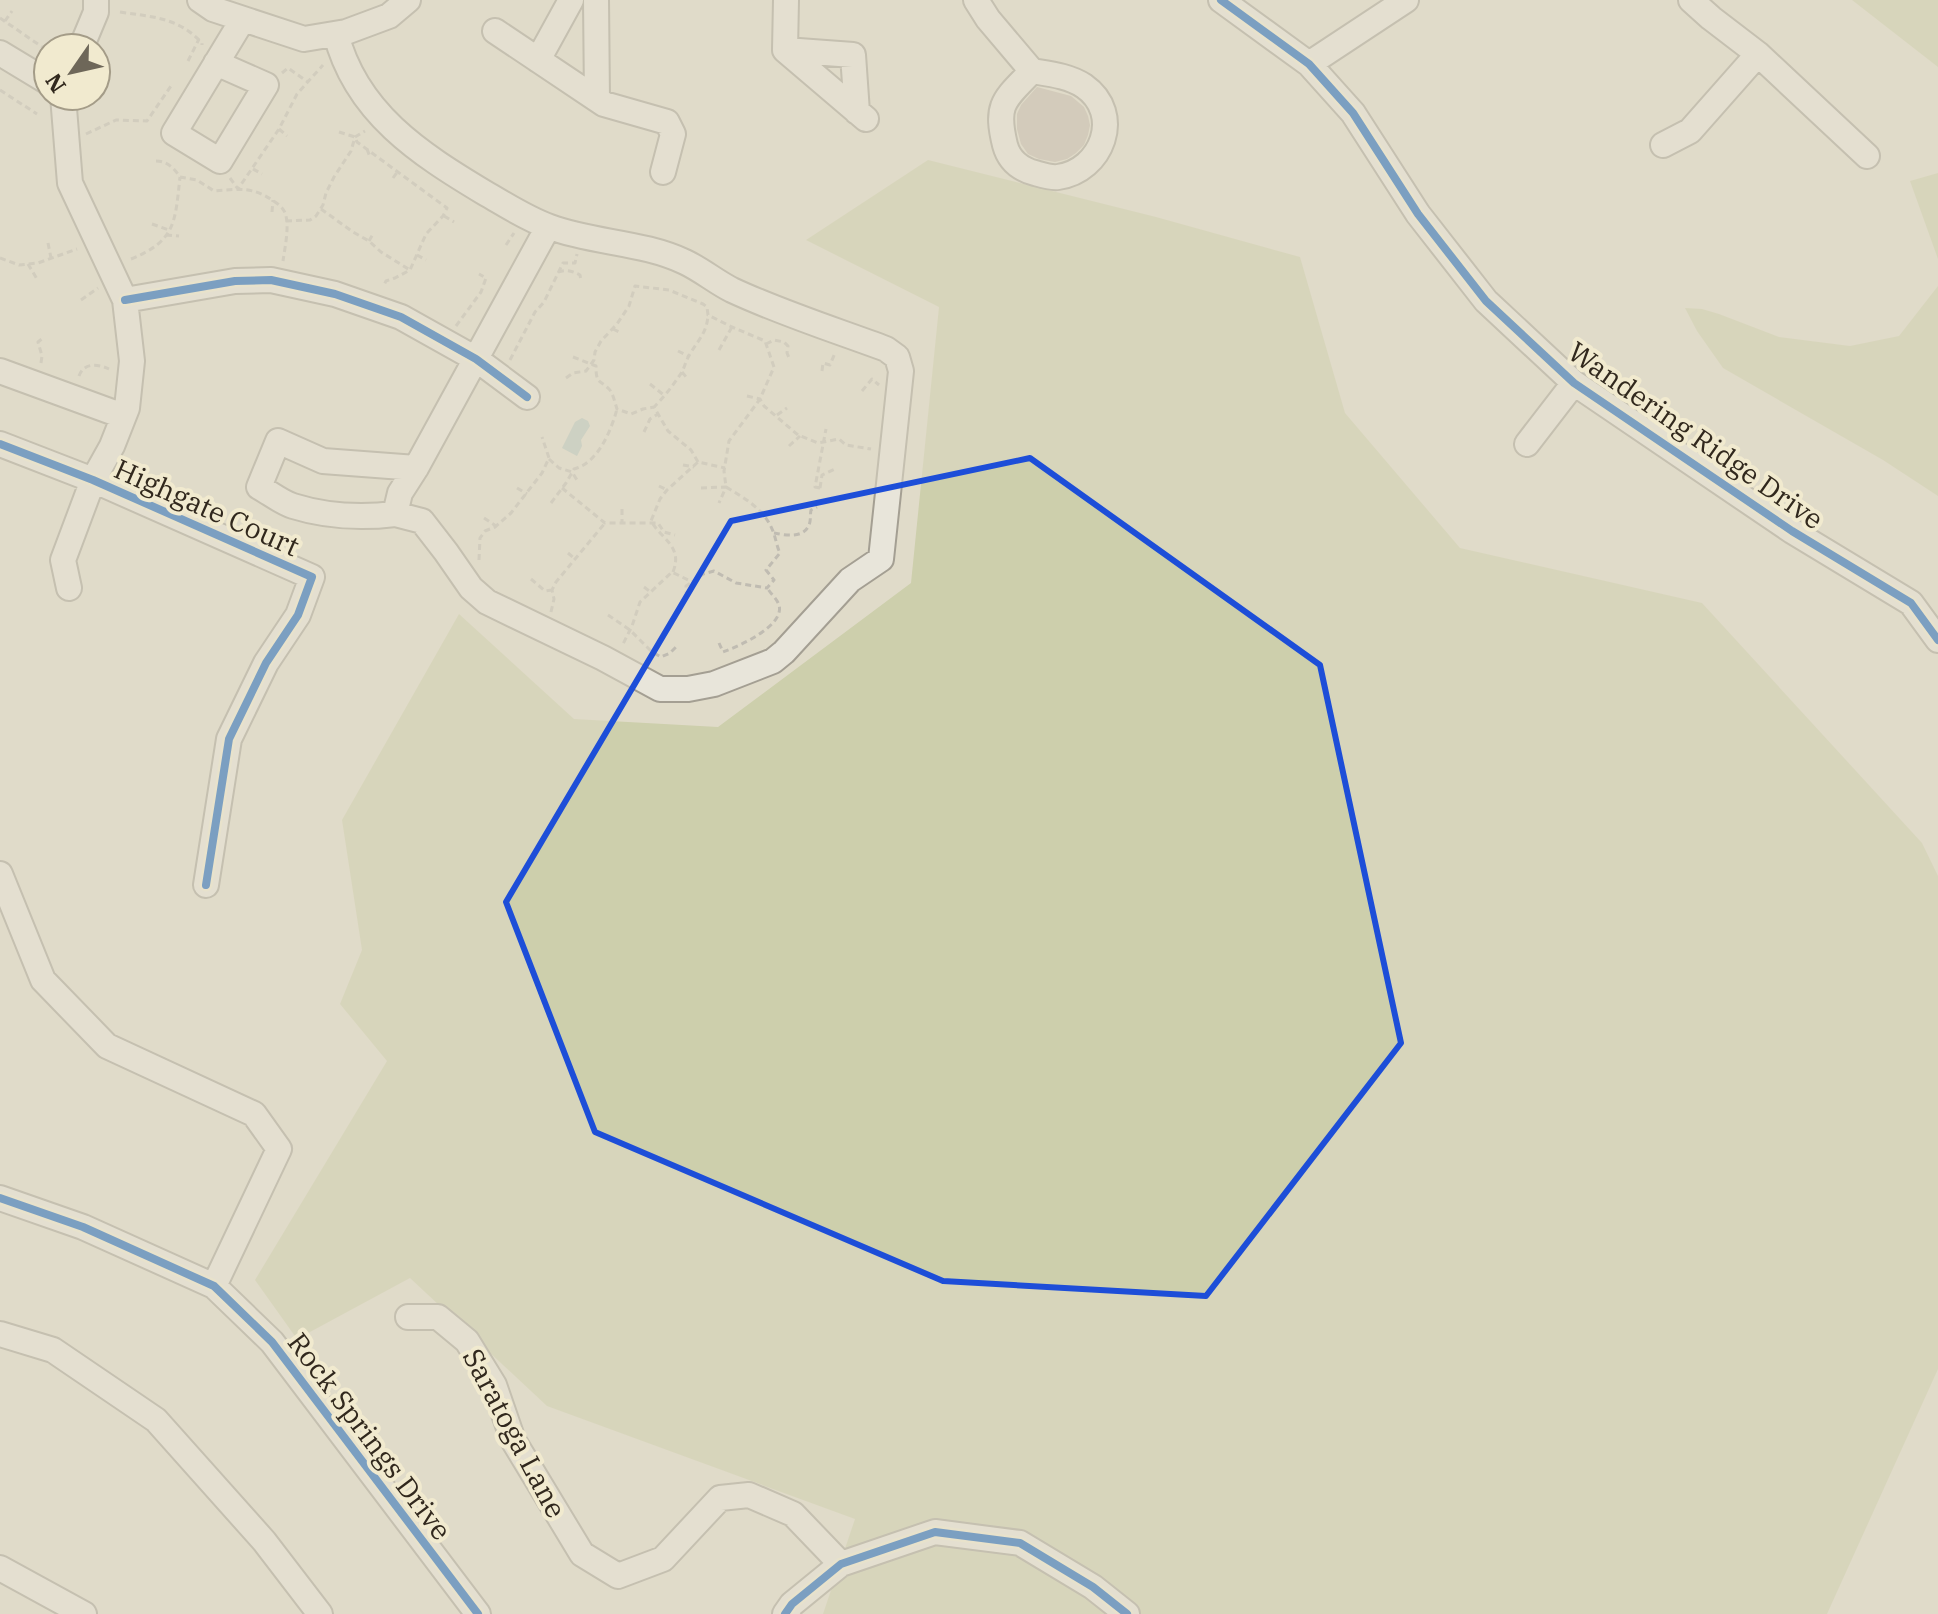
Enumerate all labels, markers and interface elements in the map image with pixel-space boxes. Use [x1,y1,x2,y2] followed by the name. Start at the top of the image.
[32,32,112,112] north arrow
[38,68,72,99] text: N
[1561,333,1831,537] street label: Wandering Ridge Drive
[109,450,305,564] street label: Highgate Court
[280,1325,460,1547] street label: Rock Springs Drive
[455,1342,575,1524] street label: Saratoga Lane

